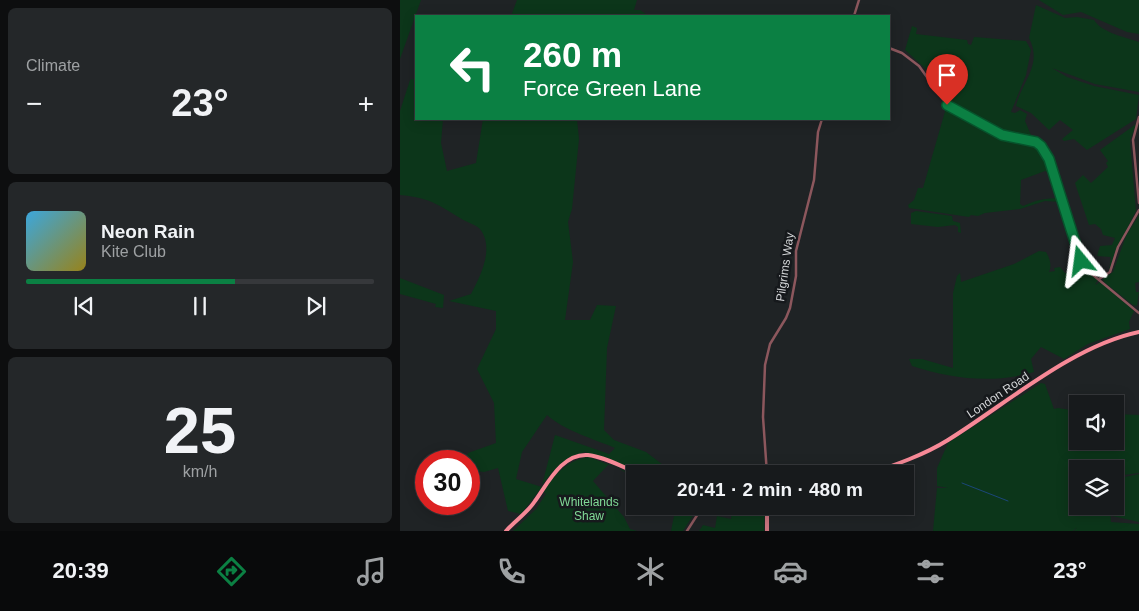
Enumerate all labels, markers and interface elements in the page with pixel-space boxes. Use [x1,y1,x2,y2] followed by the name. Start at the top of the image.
[440,35,505,100] icon: left
[523,35,622,74] text: 260 m
[926,54,968,105] pin
[26,57,80,74] text: Climate
[933,61,961,89] icon: arrive
[523,76,702,101] text: Force Green Lane
[171,82,229,124] text: 23°
[26,88,42,119] text: −
[358,88,374,119] text: +
[101,221,195,242] text: Neon Rain
[773,232,797,302] street label: Pilgrims Way
[1054,234,1106,286] position arrow
[101,243,166,260] text: Kite Club
[70,292,98,320] icon: previous
[186,292,214,320] icon: pause
[302,292,330,320] icon: next
[964,369,1032,421] street label: London Road
[164,394,236,467] text: 25
[1069,395,1124,515] map controls
[1069,395,1124,450] button: sound
[415,450,480,515] speed limit sign: 30
[1069,460,1124,515] button: layers
[183,463,217,480] text: km/h
[677,479,863,500] text: 20:41 · 2 min · 480 m
[559,495,619,523] park label: Whitelands Shaw
[214,554,249,589] icon: directions
[354,554,389,589] icon: music
[494,554,529,589] icon: phone
[633,554,668,589] icon: climate
[773,554,808,589] icon: car
[913,554,948,589] icon: filters
[52,558,109,583] text: 20:39
[1053,558,1086,583] text: 23°

